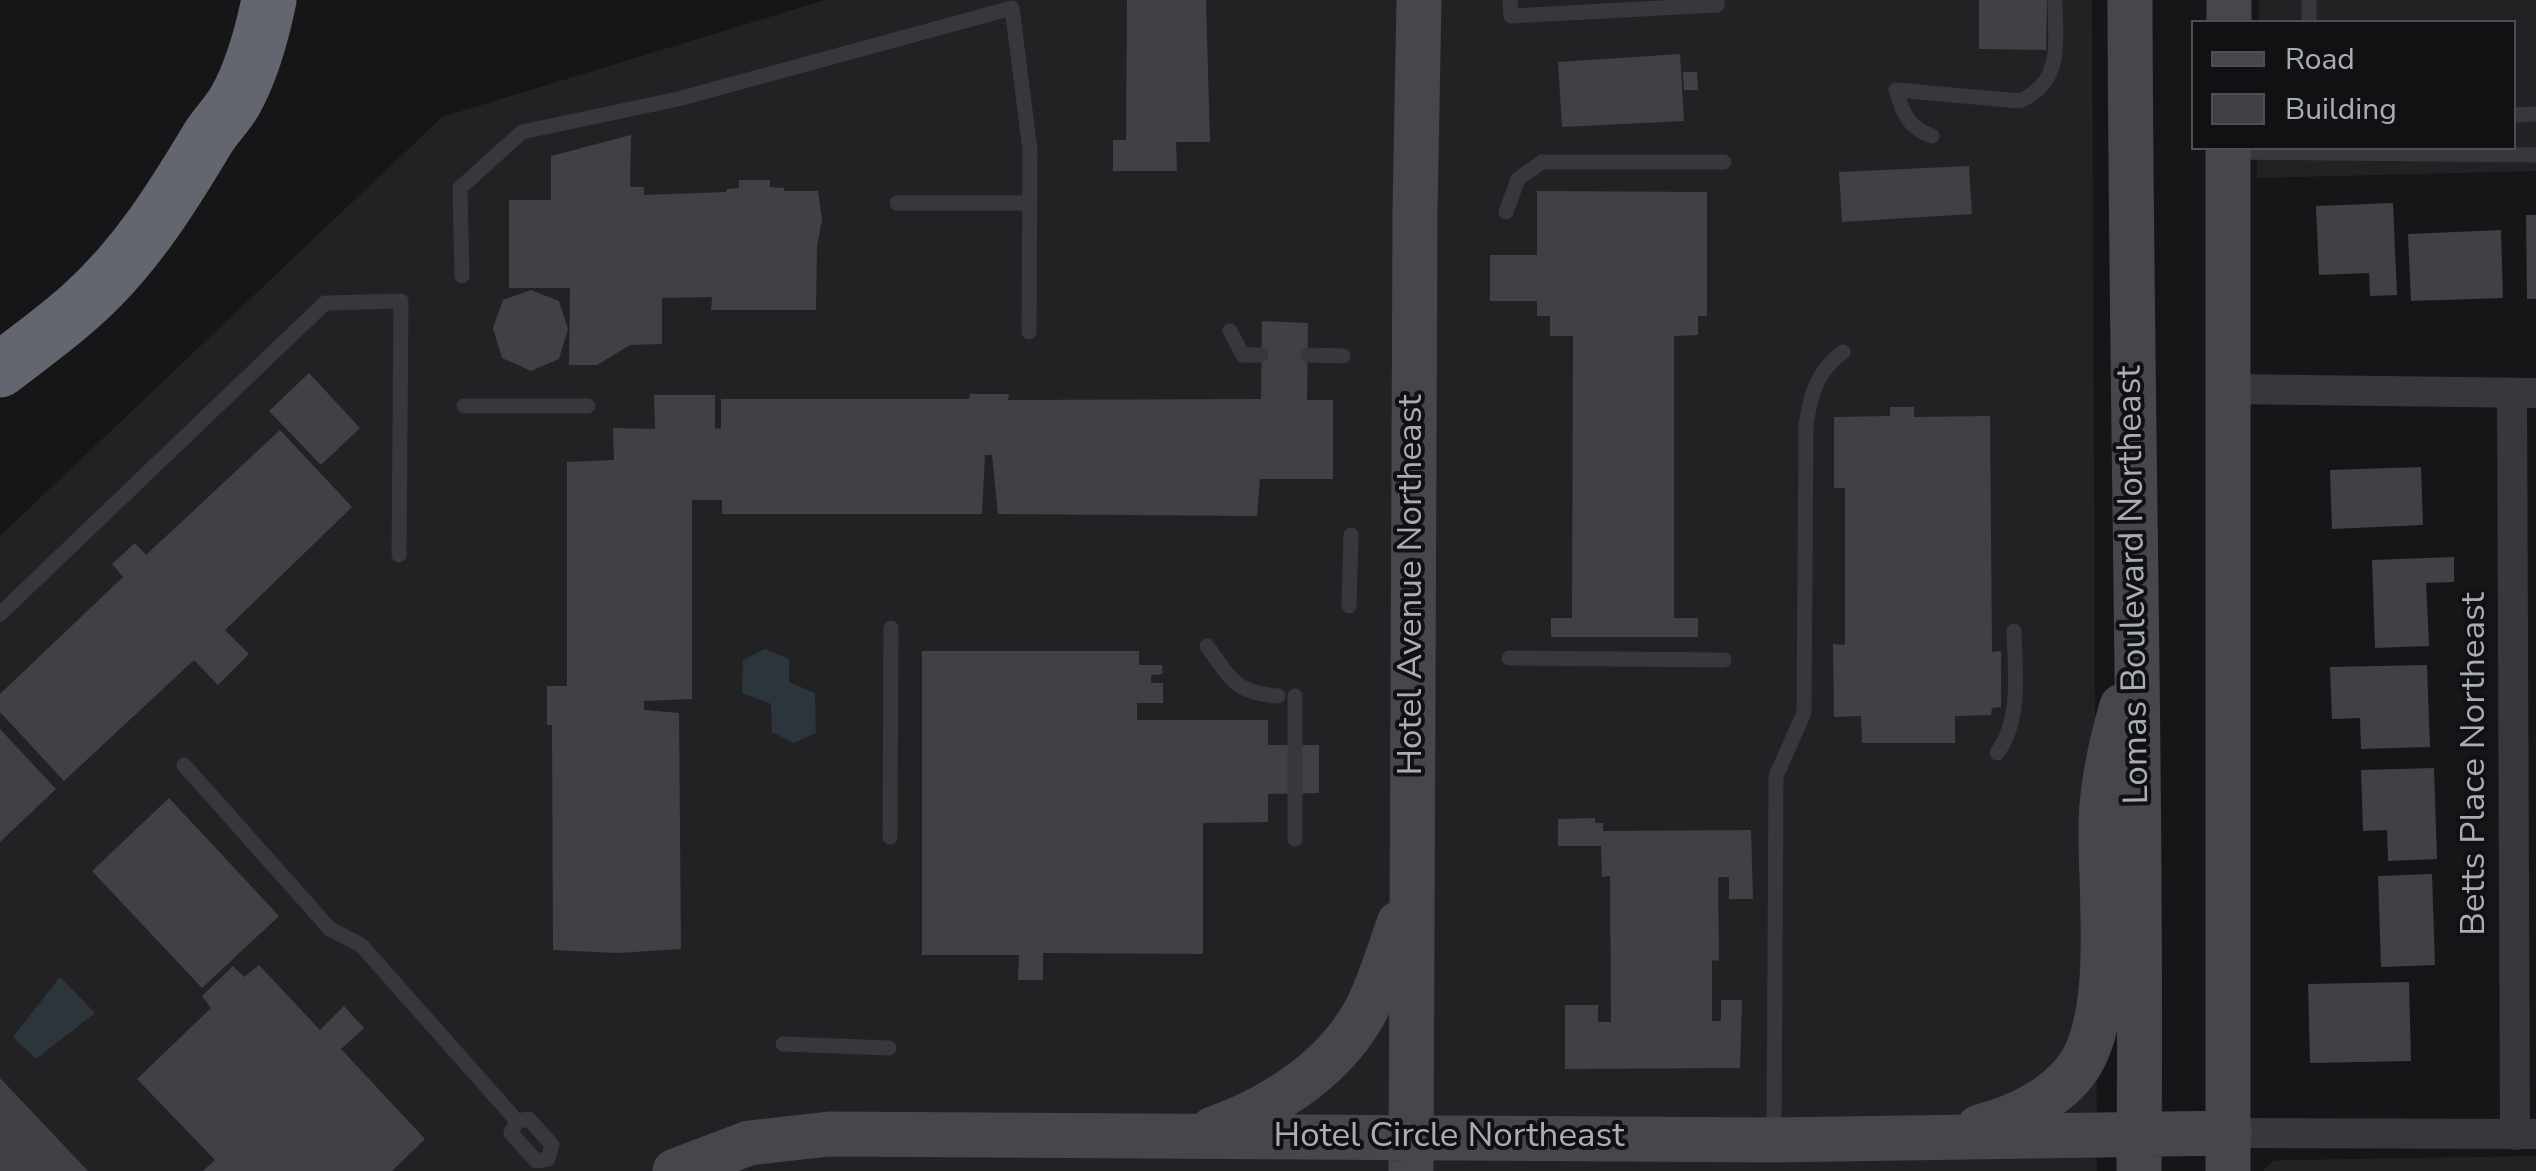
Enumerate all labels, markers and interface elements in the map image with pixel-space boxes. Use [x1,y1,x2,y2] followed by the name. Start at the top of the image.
[2191,20,2516,150] legend
[2285,39,2355,80] text: Road
[2285,89,2397,130] text: Building
[2110,365,2160,805] street label: Lomas Boulevard Northeast
[1392,394,1434,776] street label: Hotel Avenue Northeast
[2455,592,2497,936] street label: Betts Place Northeast
[1274,1117,1624,1159] street label: Hotel Circle Northeast

